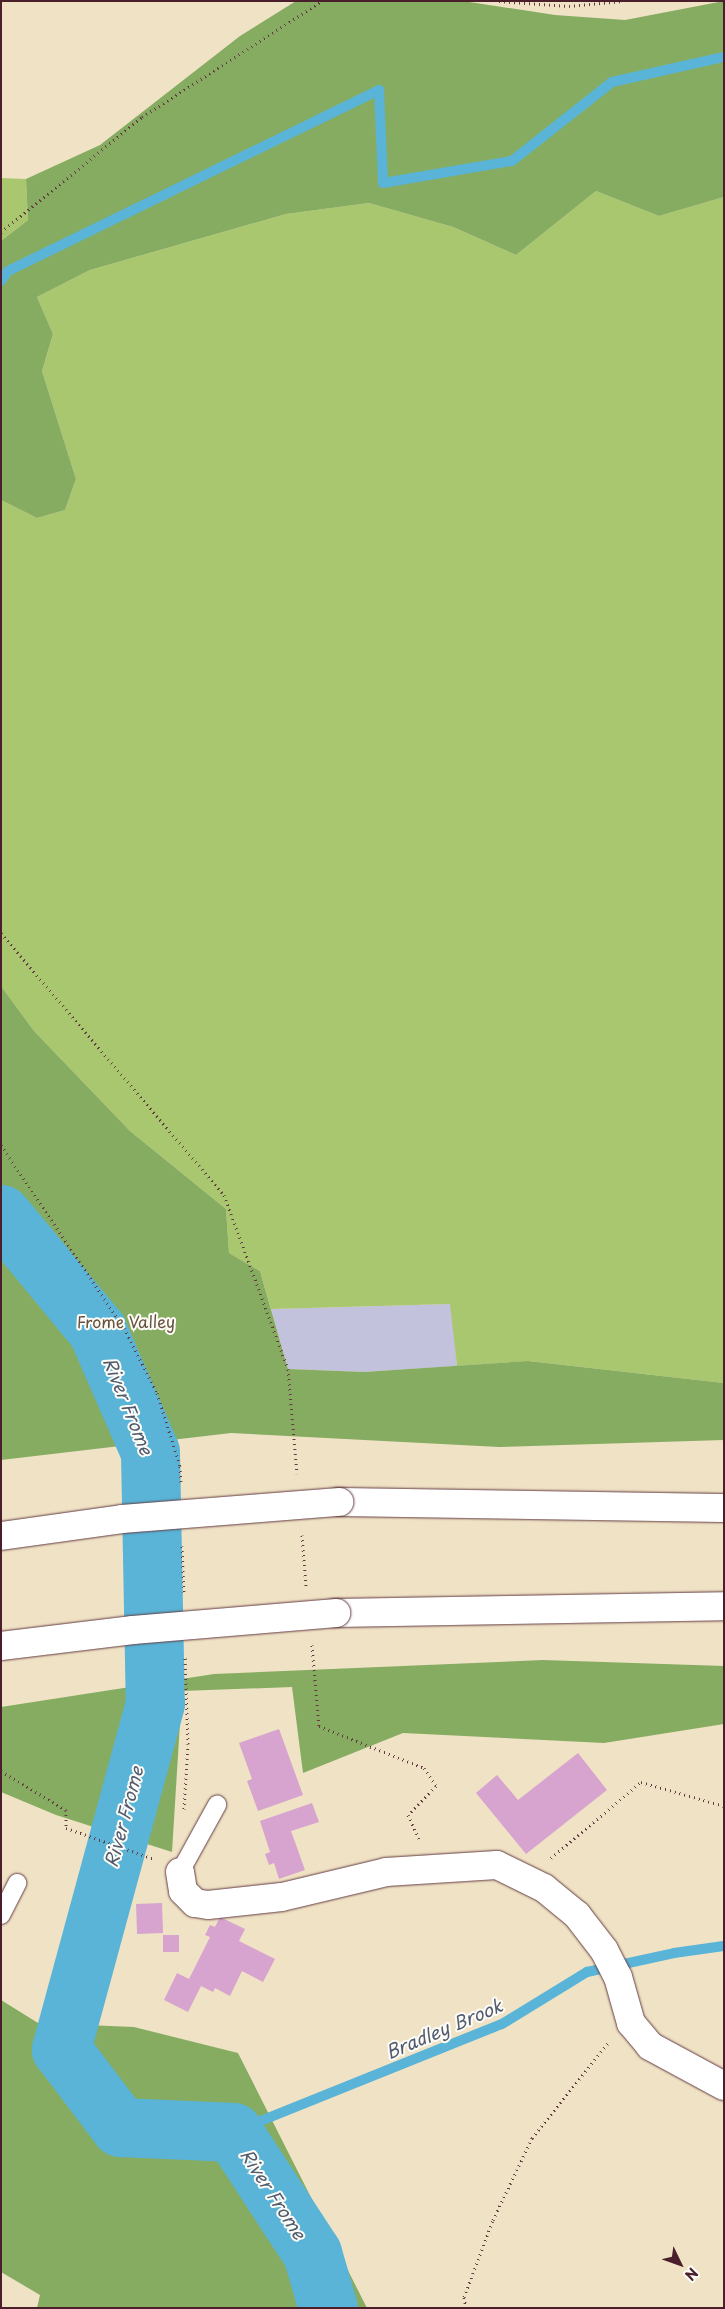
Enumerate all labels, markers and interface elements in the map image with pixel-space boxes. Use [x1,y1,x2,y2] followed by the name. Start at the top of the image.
[77,1311,175,1331] park label: Frome Valley
[99,1354,157,1458] water label: River Frome
[100,1764,148,1870] water label: River Frome
[382,1995,506,2063] water label: Bradley Brook
[236,2145,310,2243] water label: River Frome
[655,2239,705,2289] north arrow
[680,2263,703,2286] text: N

